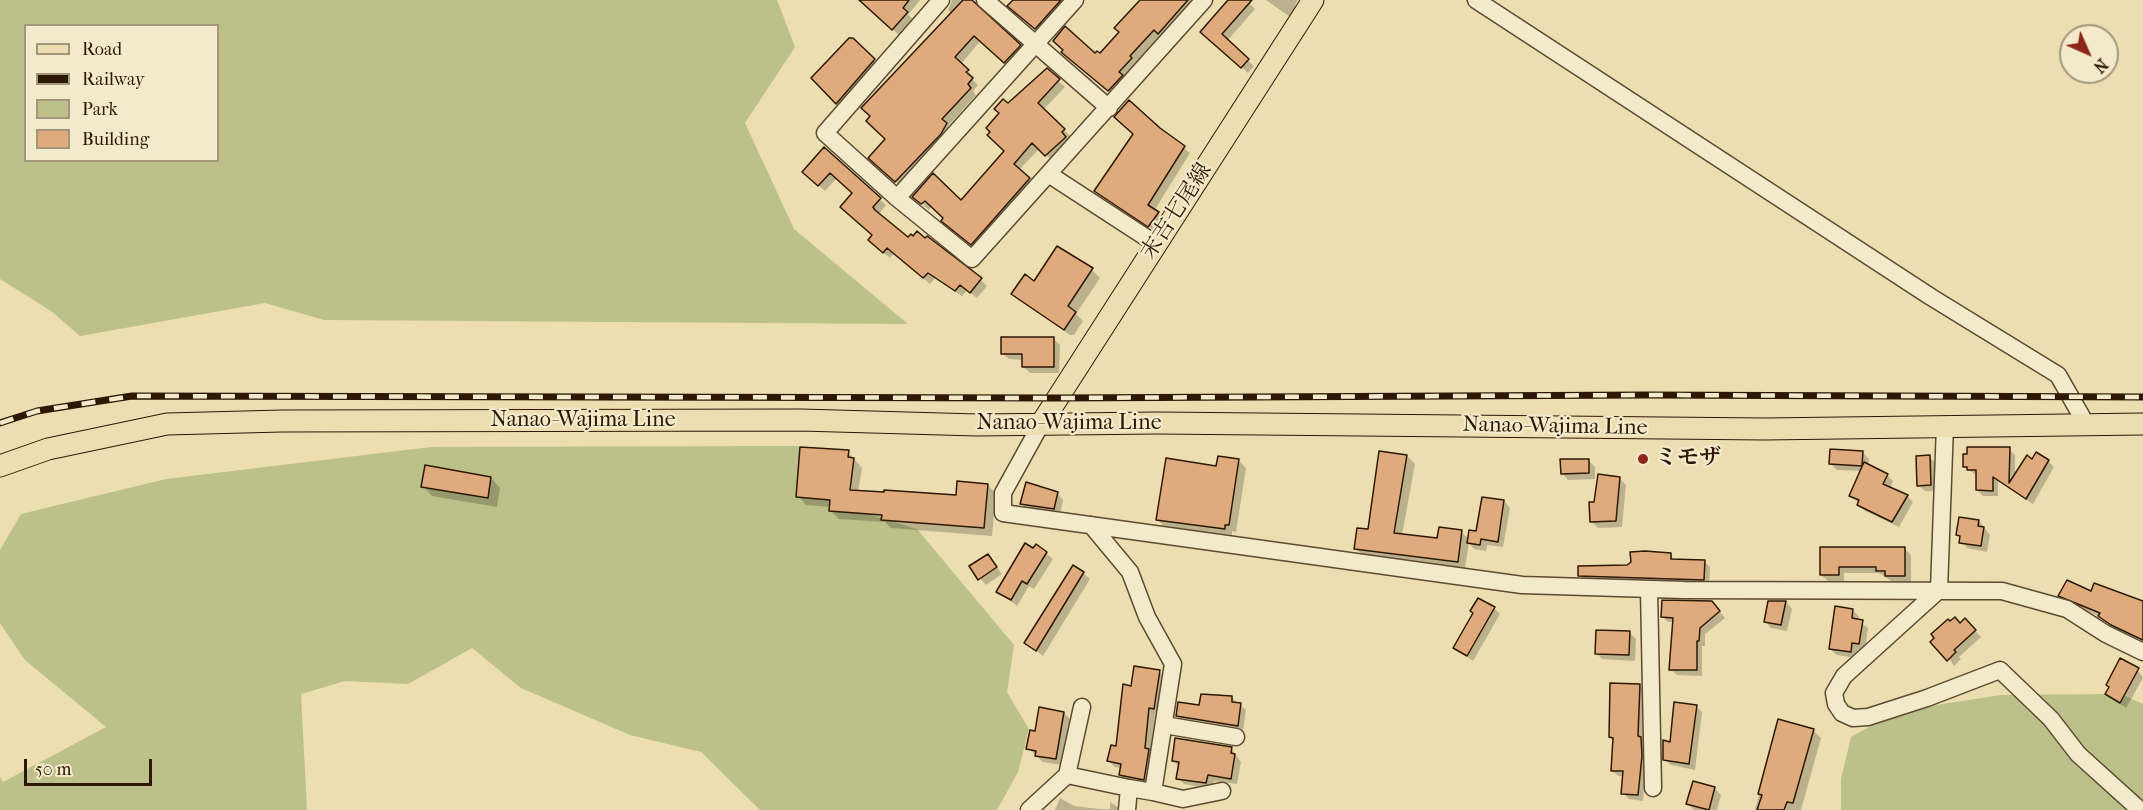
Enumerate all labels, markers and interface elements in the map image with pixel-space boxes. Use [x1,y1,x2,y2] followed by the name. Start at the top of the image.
[24,24,219,162] legend
[2059,24,2119,84] north arrow
[82,39,122,60] text: Road
[2090,55,2112,77] text: N
[82,69,145,90] text: Railway
[82,99,118,120] text: Park
[82,129,149,150] text: Building
[1136,159,1218,265] street label: 末吉七尾線
[490,408,676,434] street label: Nanao-Wajima Line
[976,411,1162,437] street label: Nanao-Wajima Line
[1462,412,1648,442] street label: Nanao-Wajima Line
[1655,446,1721,472] place label: ミモザ
[1636,452,1650,466] marker: ミモザ
[27,747,154,785] scale bar
[35,759,71,780] text: 50 m

